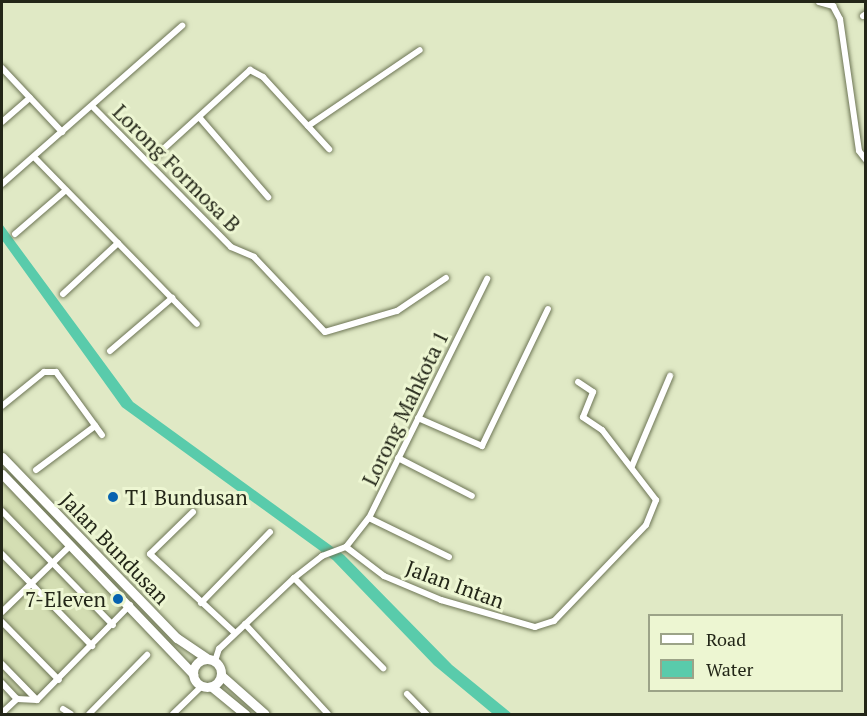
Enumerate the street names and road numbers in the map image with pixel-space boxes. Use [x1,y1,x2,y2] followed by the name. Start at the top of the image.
[108,99,246,237] street label: Lorong Formosa B
[357,326,453,490] street label: Lorong Mahkota 1
[55,487,175,609] street label: Jalan Bundusan
[402,555,508,613] street label: Jalan Intan

